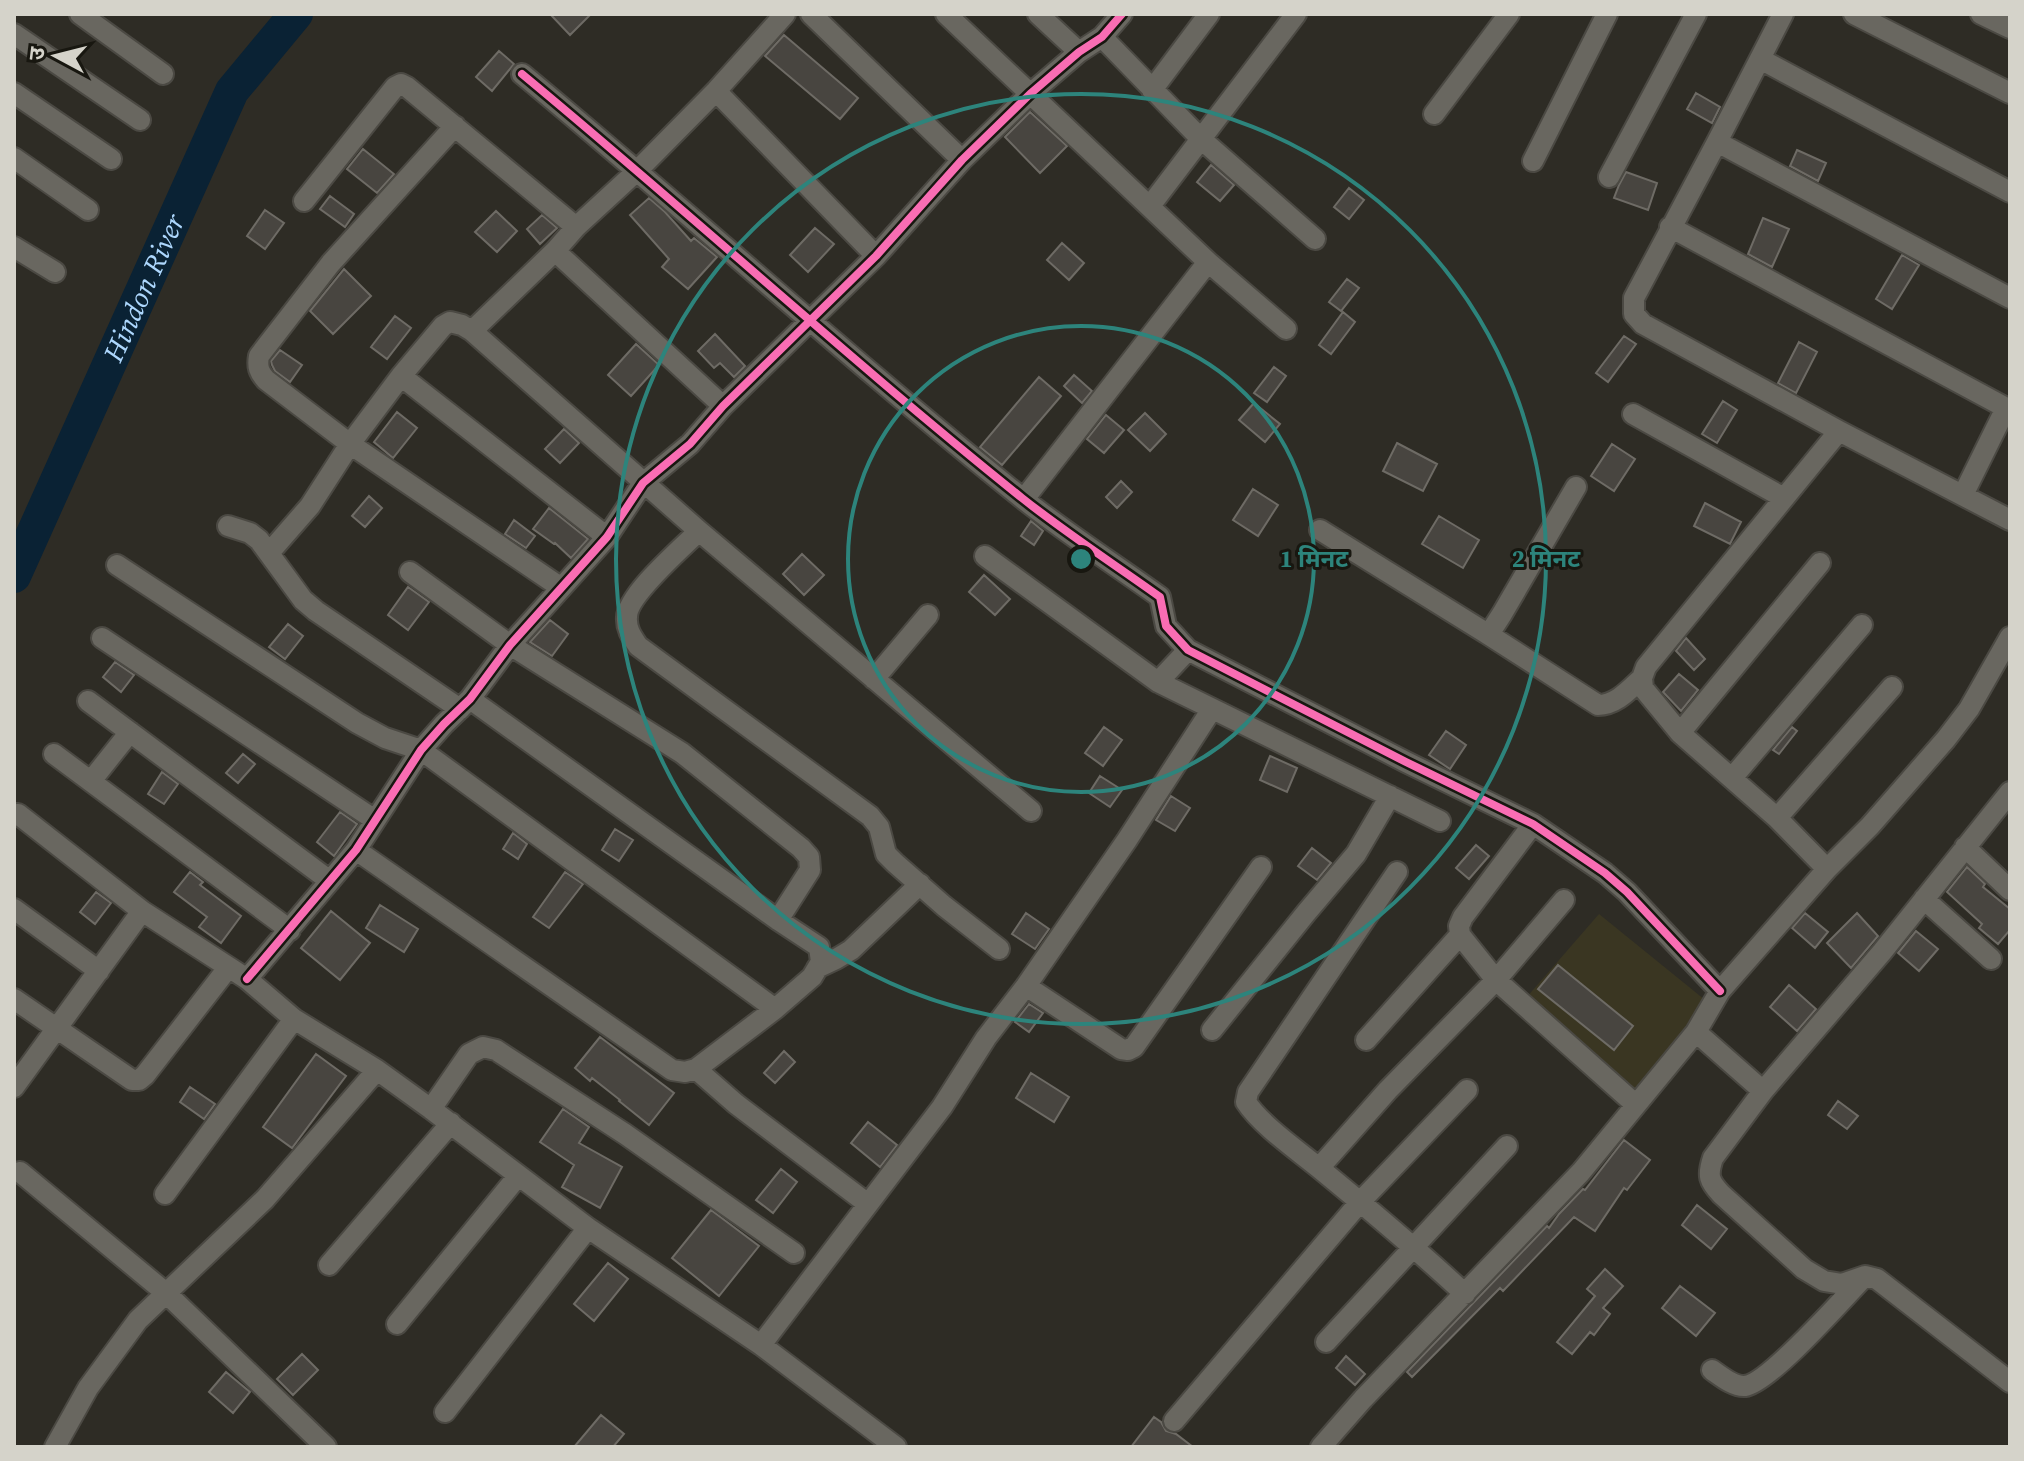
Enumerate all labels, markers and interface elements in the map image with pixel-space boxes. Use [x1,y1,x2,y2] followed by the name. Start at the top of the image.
[16,16,96,96] north arrow
[20,44,52,62] text: उ
[93,207,194,369] water label: Hindon River
[1280,542,1349,575] text: 1 मिनट
[1512,542,1581,575] text: 2 मिनट
[1067,545,1095,573] centre of rings

